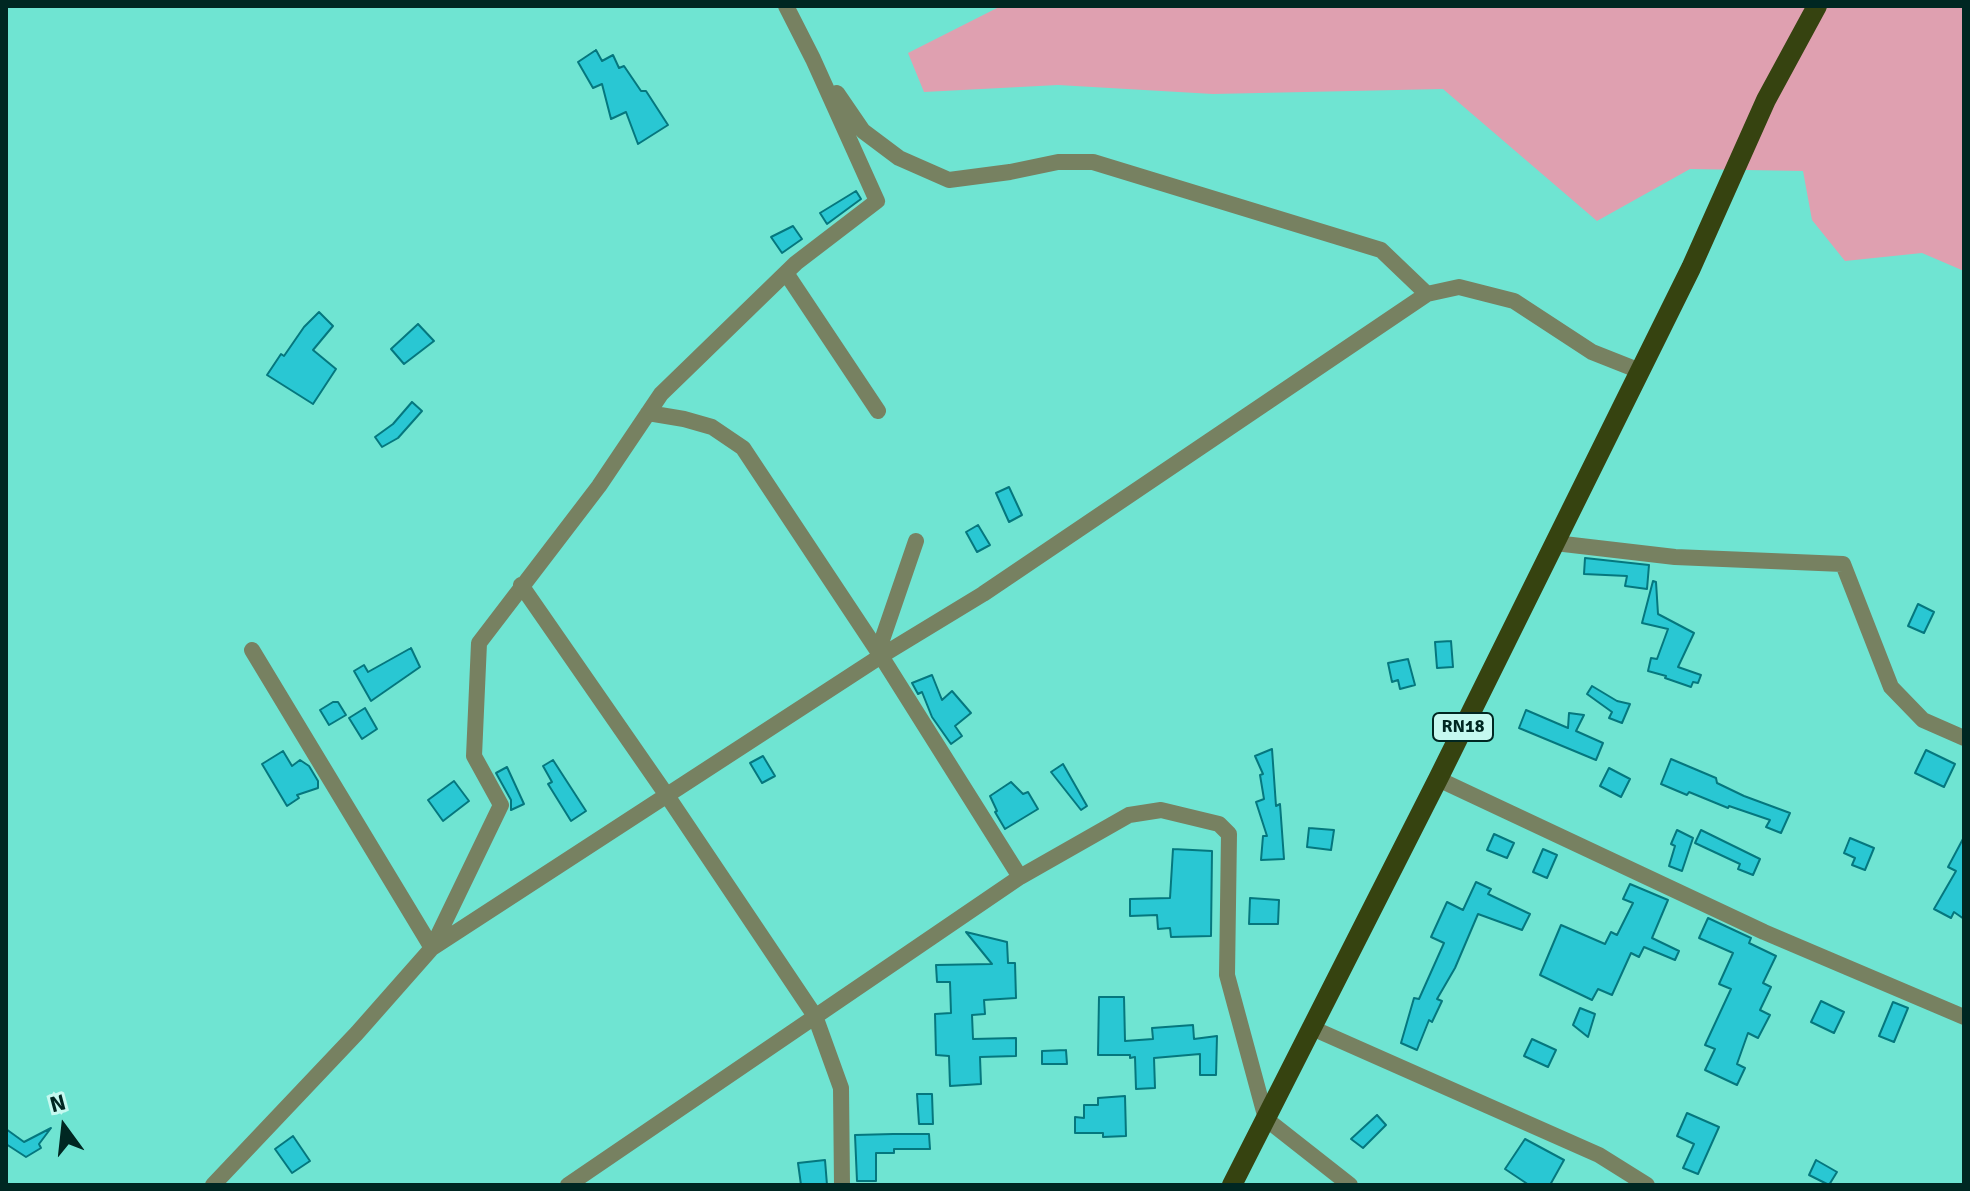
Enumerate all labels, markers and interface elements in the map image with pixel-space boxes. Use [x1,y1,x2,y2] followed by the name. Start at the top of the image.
[1433,713,1493,741] road number: RN18
[24,1087,104,1167] north arrow
[47,1088,69,1118] text: N

